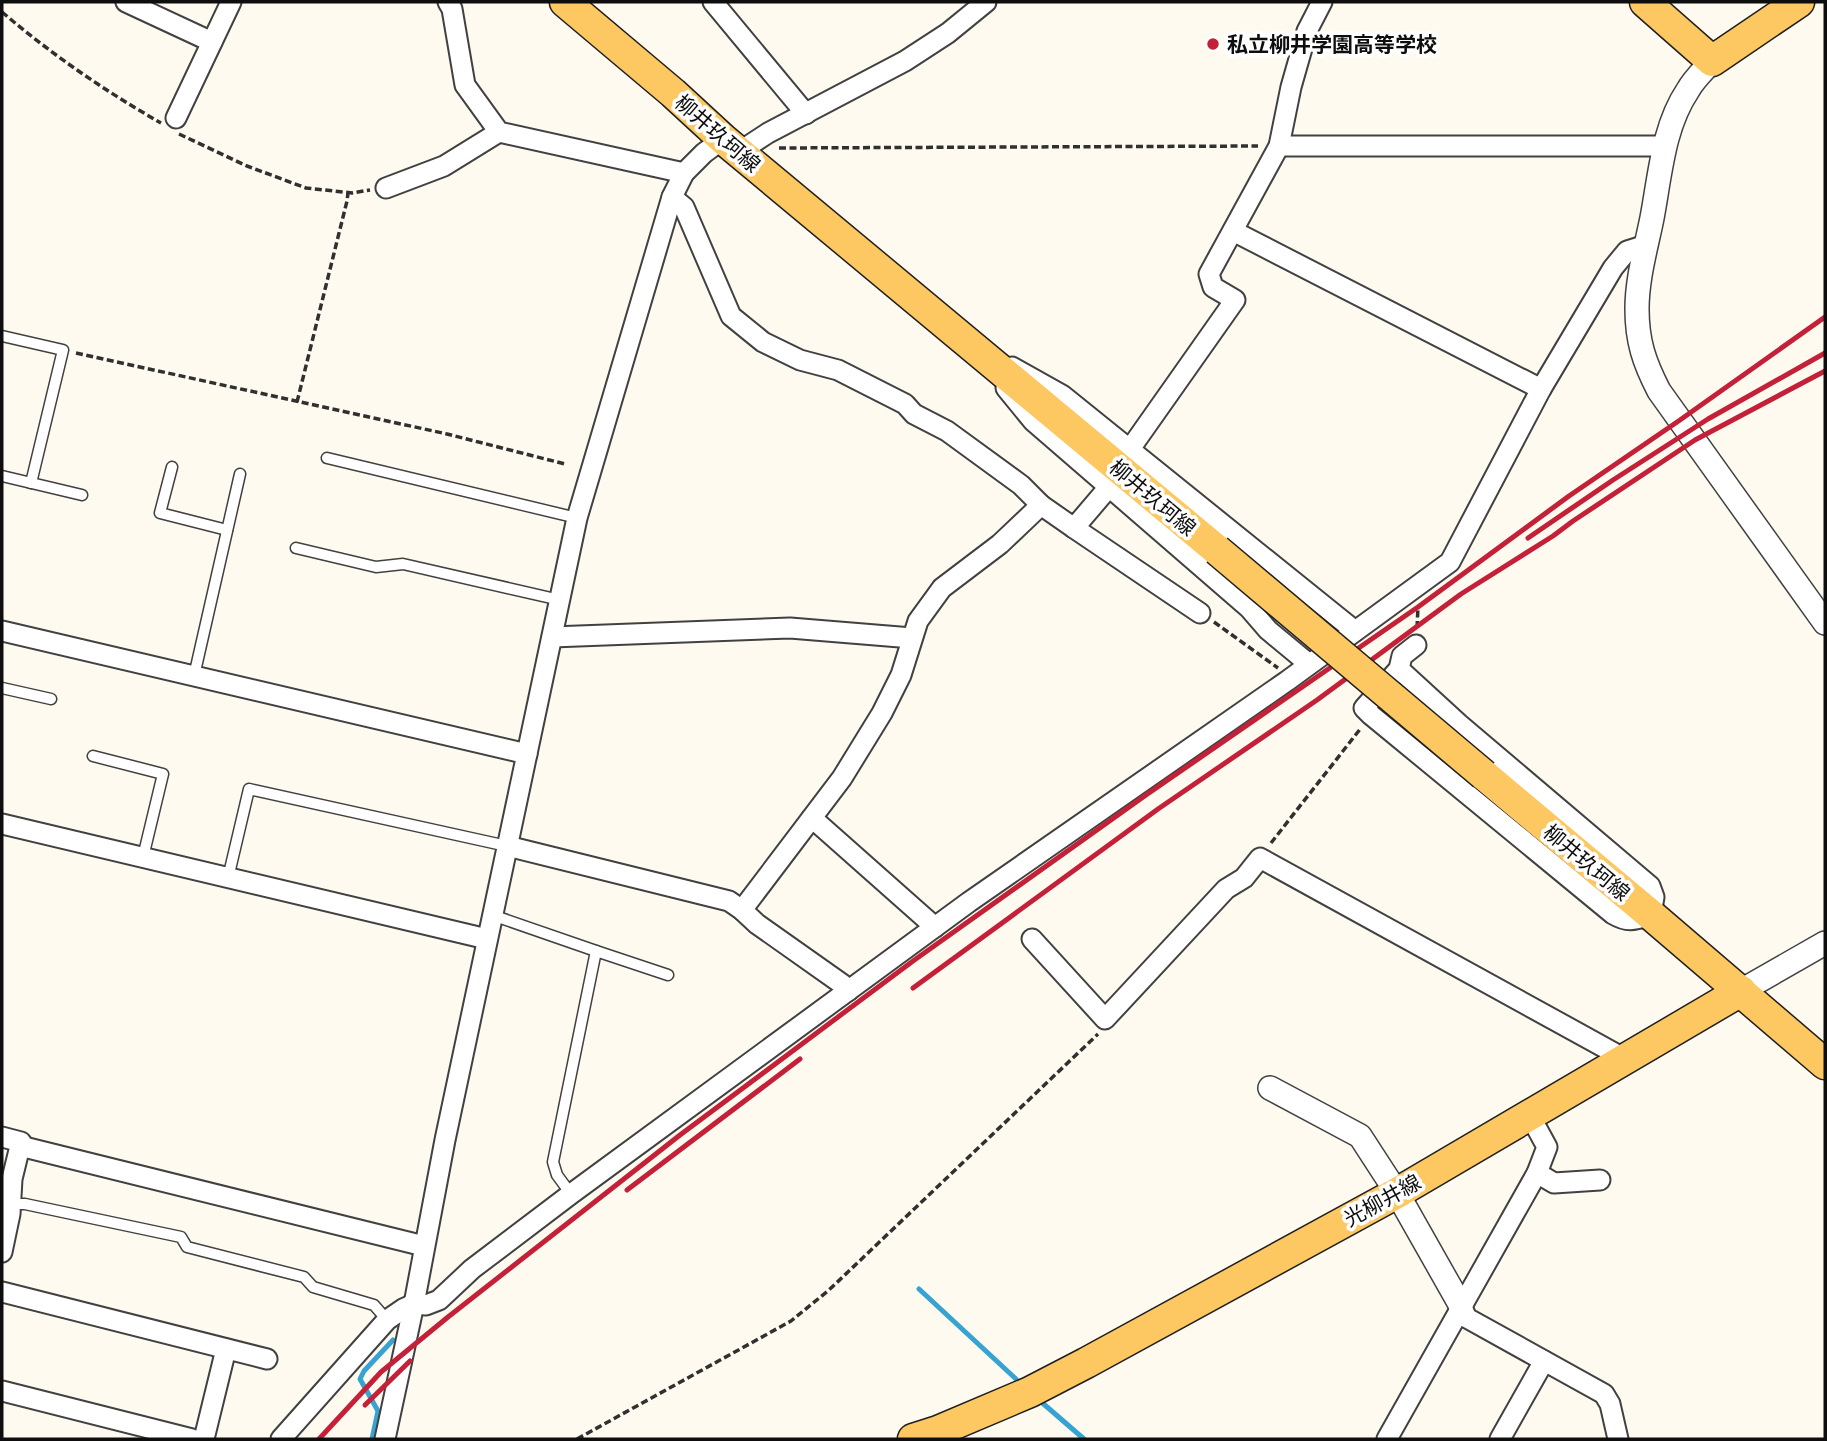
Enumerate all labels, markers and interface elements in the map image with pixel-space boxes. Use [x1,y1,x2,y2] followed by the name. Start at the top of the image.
[1227,30,1437,58] place label: 私立柳井学園高等学校
[1205,36,1221,52] marker: 私立柳井学園高等学校
[669,88,767,178] street label: 柳井玖珂線
[1104,453,1202,541] street label: 柳井玖珂線
[1538,818,1636,906] street label: 柳井玖珂線
[1338,1167,1426,1233] street label: 光柳井線

